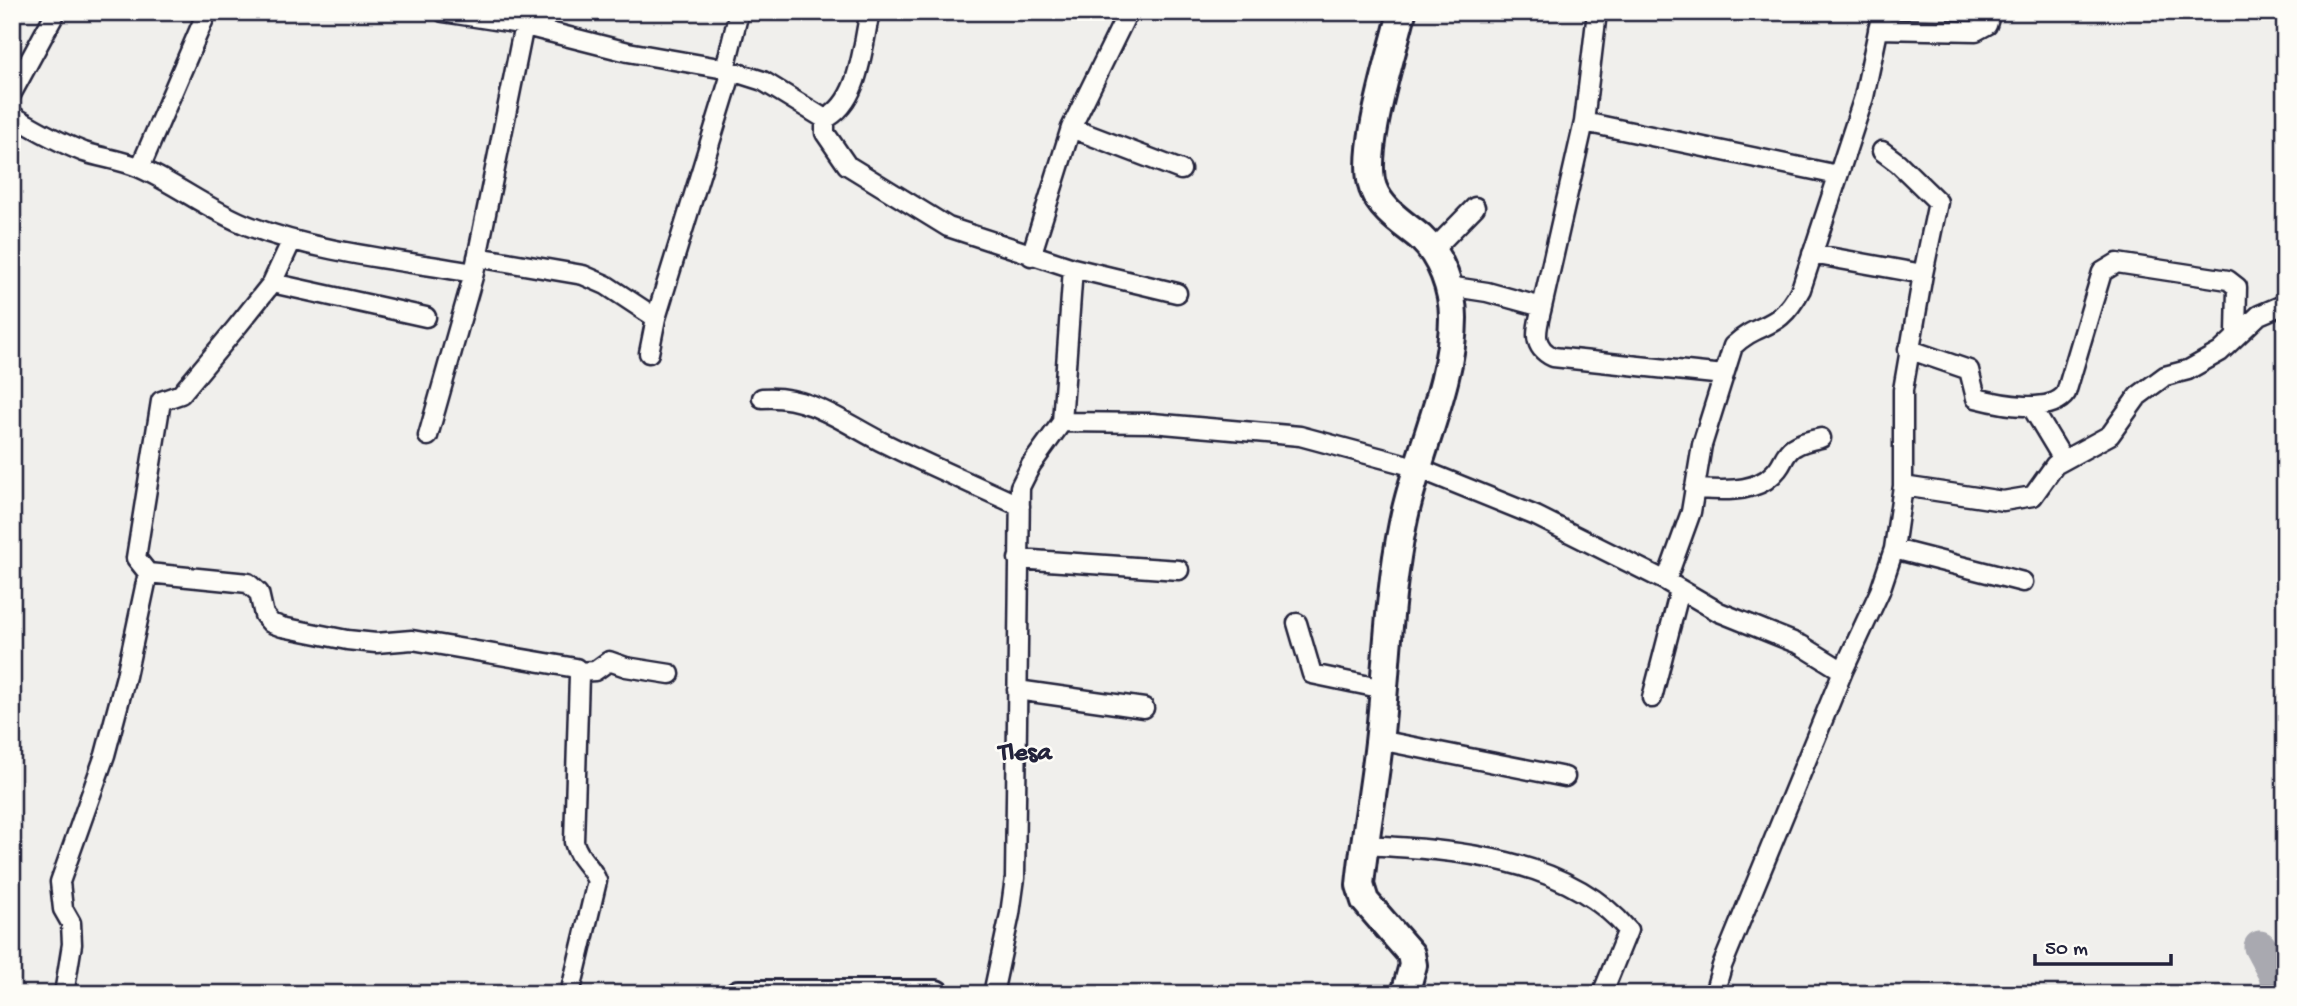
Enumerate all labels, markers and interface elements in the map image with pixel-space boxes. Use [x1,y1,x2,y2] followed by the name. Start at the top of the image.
[996,739,1053,770] district label: Tlesa
[2035,922,2171,966] scale bar
[2045,938,2088,963] text: 50 m

